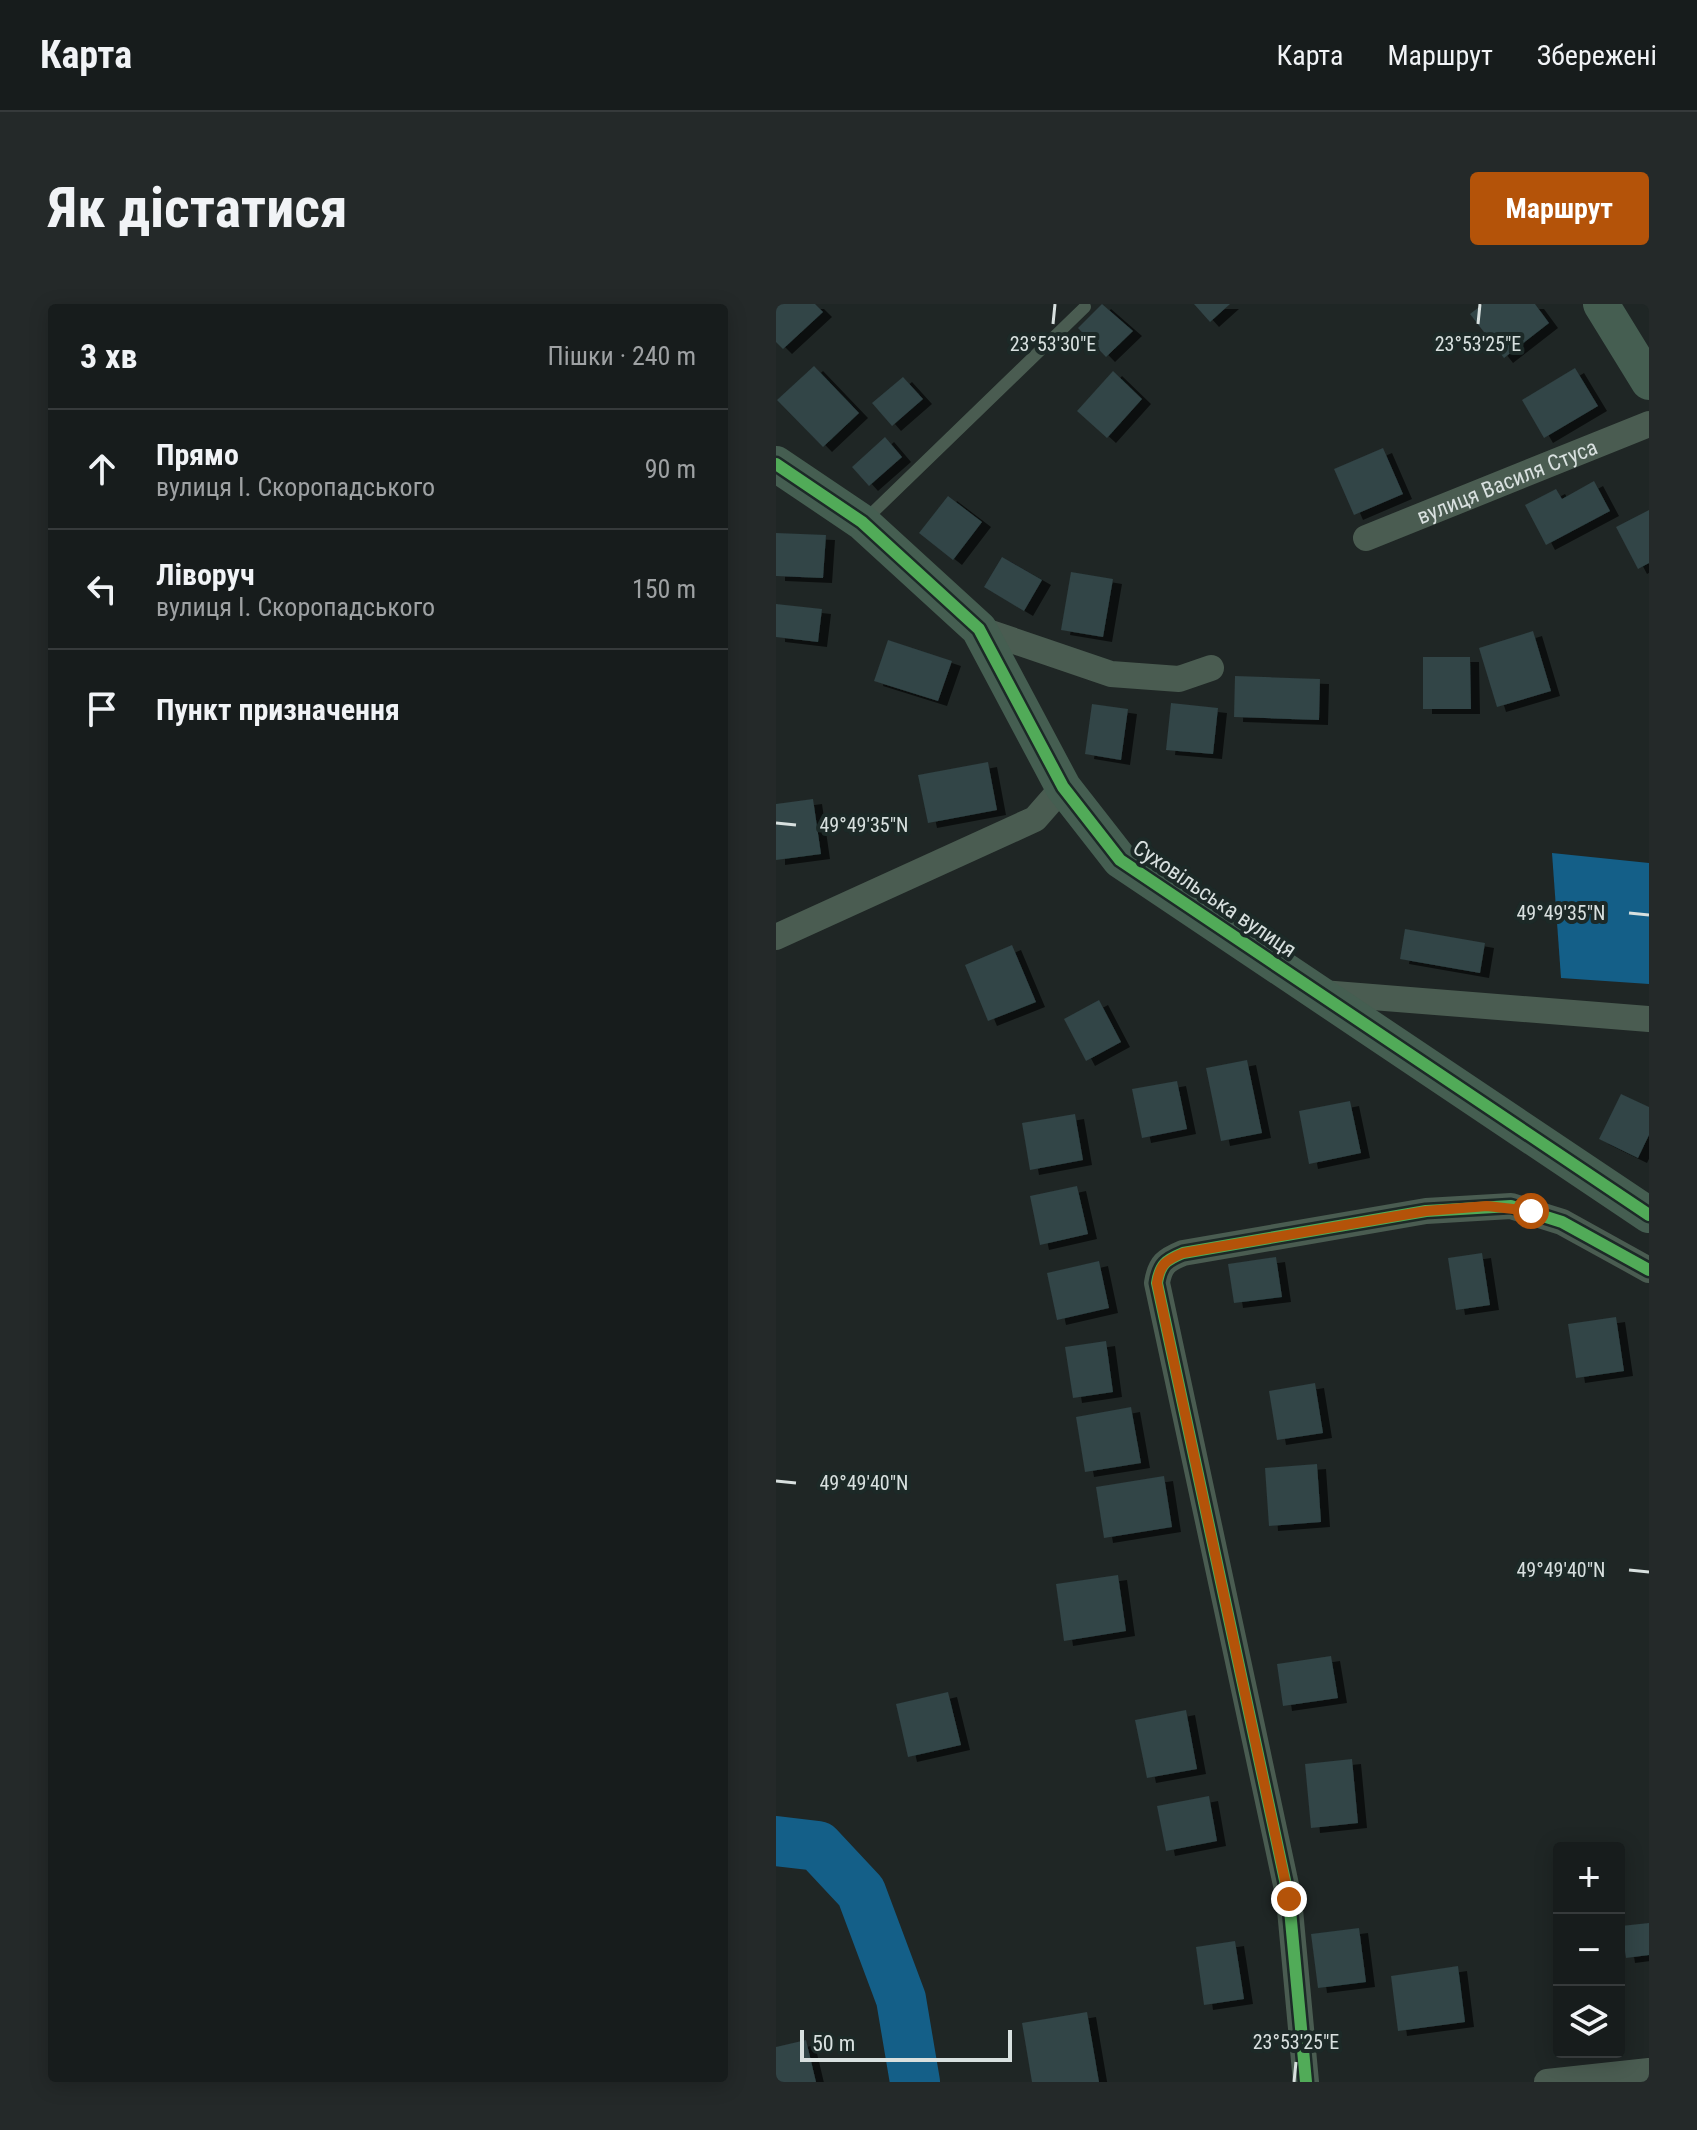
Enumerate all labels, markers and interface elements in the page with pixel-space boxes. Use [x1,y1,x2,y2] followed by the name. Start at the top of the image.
[40,33,132,77] text: Карта
[1277,39,1343,72] text: Карта
[1387,39,1493,72] text: Маршрут
[1537,39,1657,72] text: Збережені
[1470,172,1649,245] button: Маршрут
[48,175,348,241] text: Як дістатися
[1010,332,1096,356] text: 23°53'30"E
[1435,332,1521,356] text: 23°53'25"E
[80,336,137,376] text: 3 хв
[548,341,696,371] text: Пішки · 240 m
[1413,434,1601,529] street label: вулиця Василя Стуса
[156,437,239,472] text: Прямо
[80,447,124,491] icon: ahead
[645,454,696,484] text: 90 m
[156,472,435,502] text: вулиця І. Скоропадського
[156,557,255,592] text: Ліворуч
[80,567,124,611] icon: left
[632,574,696,604] text: 150 m
[156,592,435,622] text: вулиця І. Скоропадського
[80,687,124,731] icon: arrive
[156,692,400,727] text: Пункт призначення
[819,813,909,837] text: 49°49'35"N
[1128,835,1301,962] street label: Суховільська вулиця
[1516,901,1606,925] text: 49°49'35"N
[1513,1193,1549,1229] route start
[819,1471,909,1495] text: 49°49'40"N
[1516,1558,1606,1582] text: 49°49'40"N
[1553,1842,1625,2058] map controls
[1553,1842,1625,1914] button: +
[1271,1881,1307,1917] route end
[1553,1914,1625,1986] button: −
[1553,1986,1625,2058] button: layers
[800,2026,1012,2062] scale bar
[1253,2030,1339,2054] text: 23°53'25"E
[812,2031,855,2056] text: 50 m

